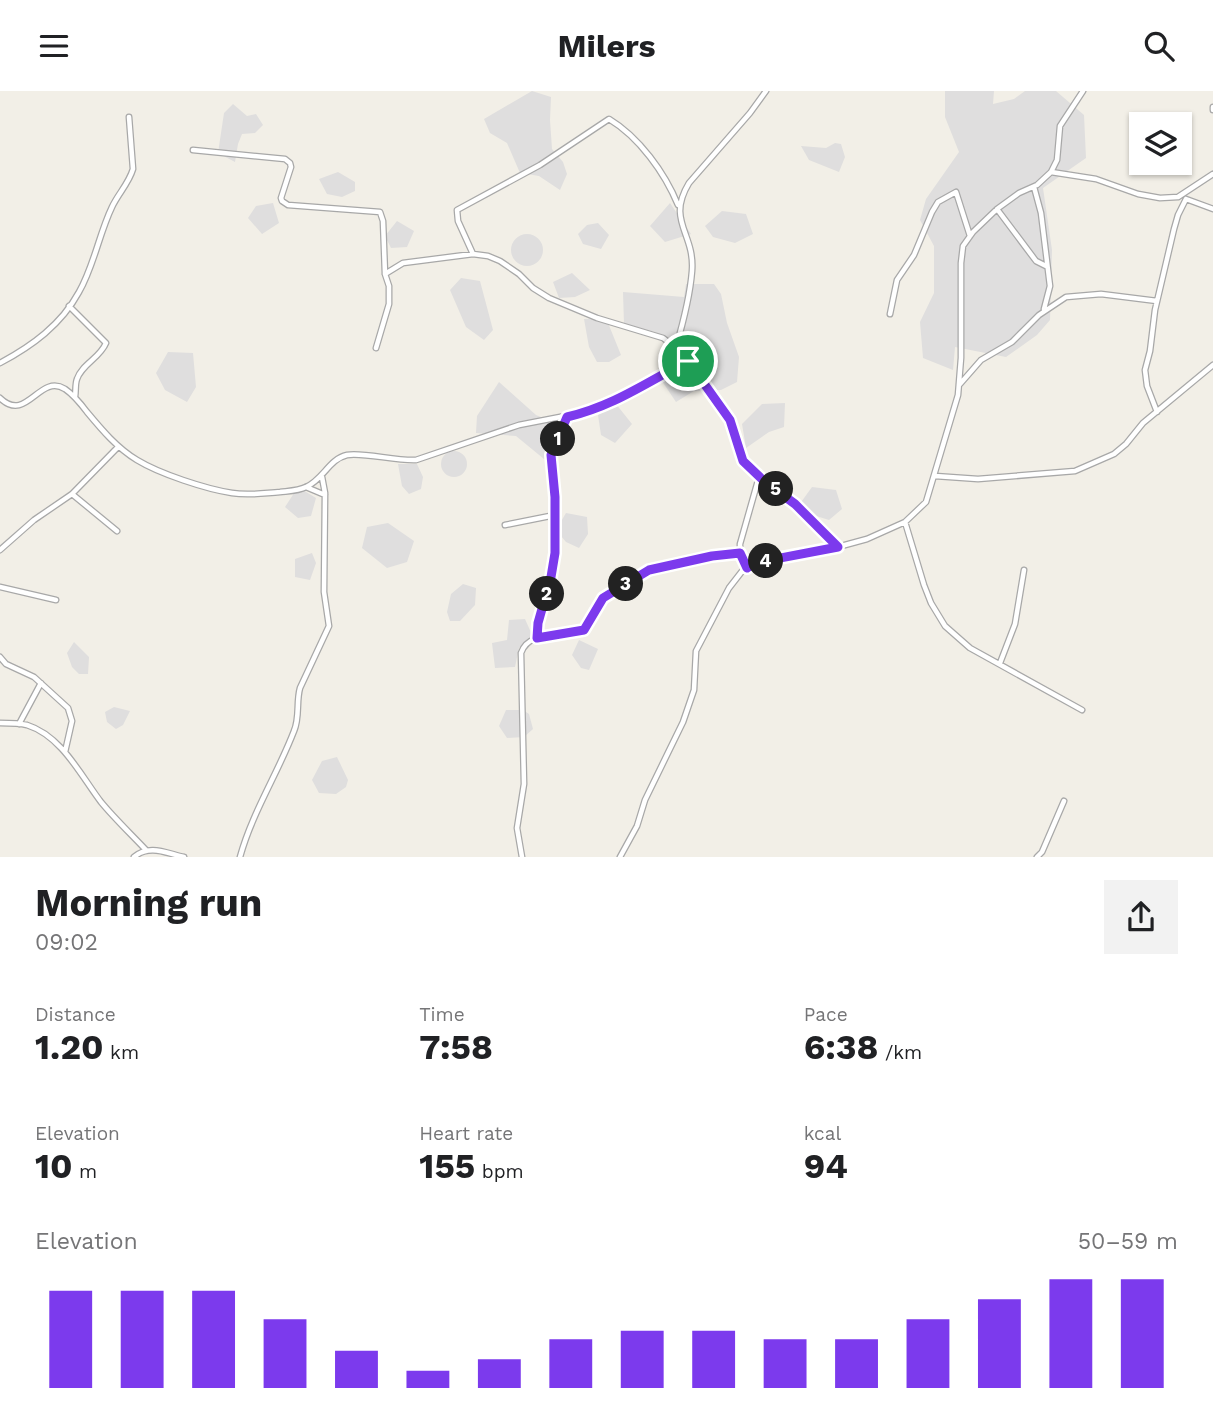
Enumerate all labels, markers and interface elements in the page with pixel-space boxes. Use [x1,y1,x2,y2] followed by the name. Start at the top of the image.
[35,27,73,65] icon: menu
[558,27,655,65] text: Milers
[1140,27,1178,65] icon: search
[1129,112,1192,175] map controls
[1129,112,1192,175] button: layers
[658,331,718,391] pin
[669,342,707,380] icon: arrive
[540,421,576,457] pin: 1
[553,427,562,450] text: 1
[758,471,794,507] pin: 5
[770,477,781,500] text: 5
[748,543,784,579] pin: 4
[759,549,772,572] text: 4
[608,567,644,601] pin: 3
[620,572,631,595] text: 3
[530,577,564,611] pin: 2
[541,582,552,605] text: 2
[1104,880,1178,954] button: share
[35,881,262,925] text: Morning run
[35,929,98,956] text: 09:02
[35,1003,116,1026] text: Distance
[419,1003,465,1026] text: Time
[804,1003,848,1026] text: Pace
[35,1026,104,1068] text: 1.20
[419,1026,493,1068] text: 7:58
[804,1026,879,1068] text: 6:38
[104,1041,139,1064] text: km
[879,1041,922,1064] text: /km
[35,1122,120,1145] text: Elevation
[419,1122,513,1145] text: Heart rate
[804,1122,841,1145] text: kcal
[35,1145,73,1187] text: 10
[419,1145,475,1187] text: 155
[804,1145,848,1187] text: 94
[73,1160,97,1183] text: m
[475,1160,524,1183] text: bpm
[35,1228,138,1255] text: Elevation
[1078,1228,1178,1255] text: 50–59 m

